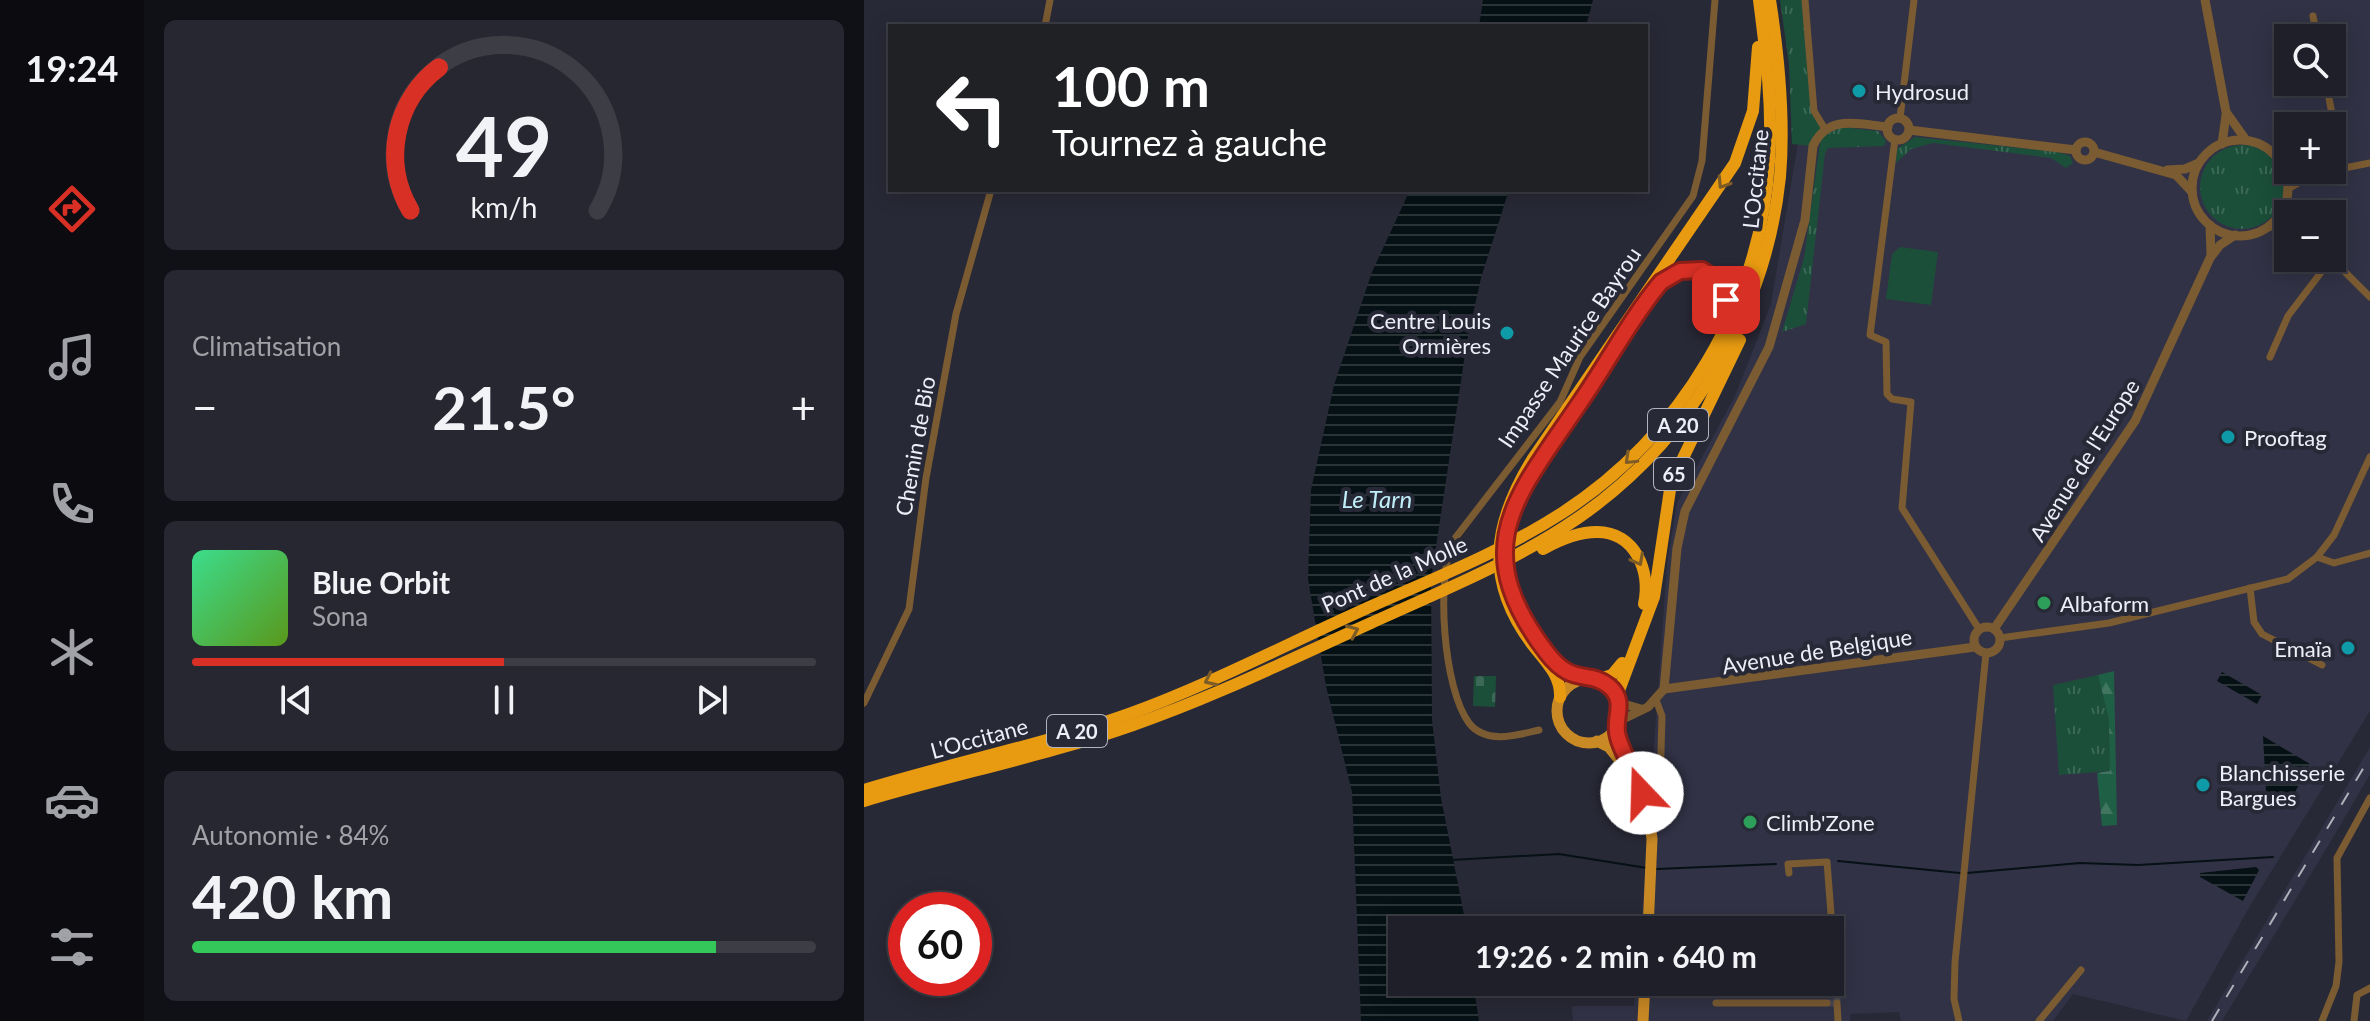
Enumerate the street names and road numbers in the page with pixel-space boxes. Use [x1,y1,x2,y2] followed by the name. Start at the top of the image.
[1736,128,1774,230] street label: L'Occitane
[1492,242,1646,452] street label: Impasse Maurice Bayrou
[889,374,941,518] street label: Chemin de Bio
[2023,374,2145,546] street label: Avenue de l'Europe
[1648,409,1708,441] road number: A 20
[1654,458,1694,490] road number: 65
[1317,530,1471,618] street label: Pont de la Molle
[1720,623,1914,679] street label: Avenue de Belgique
[927,712,1031,764] street label: L'Occitane
[1047,715,1107,747] road number: A 20

